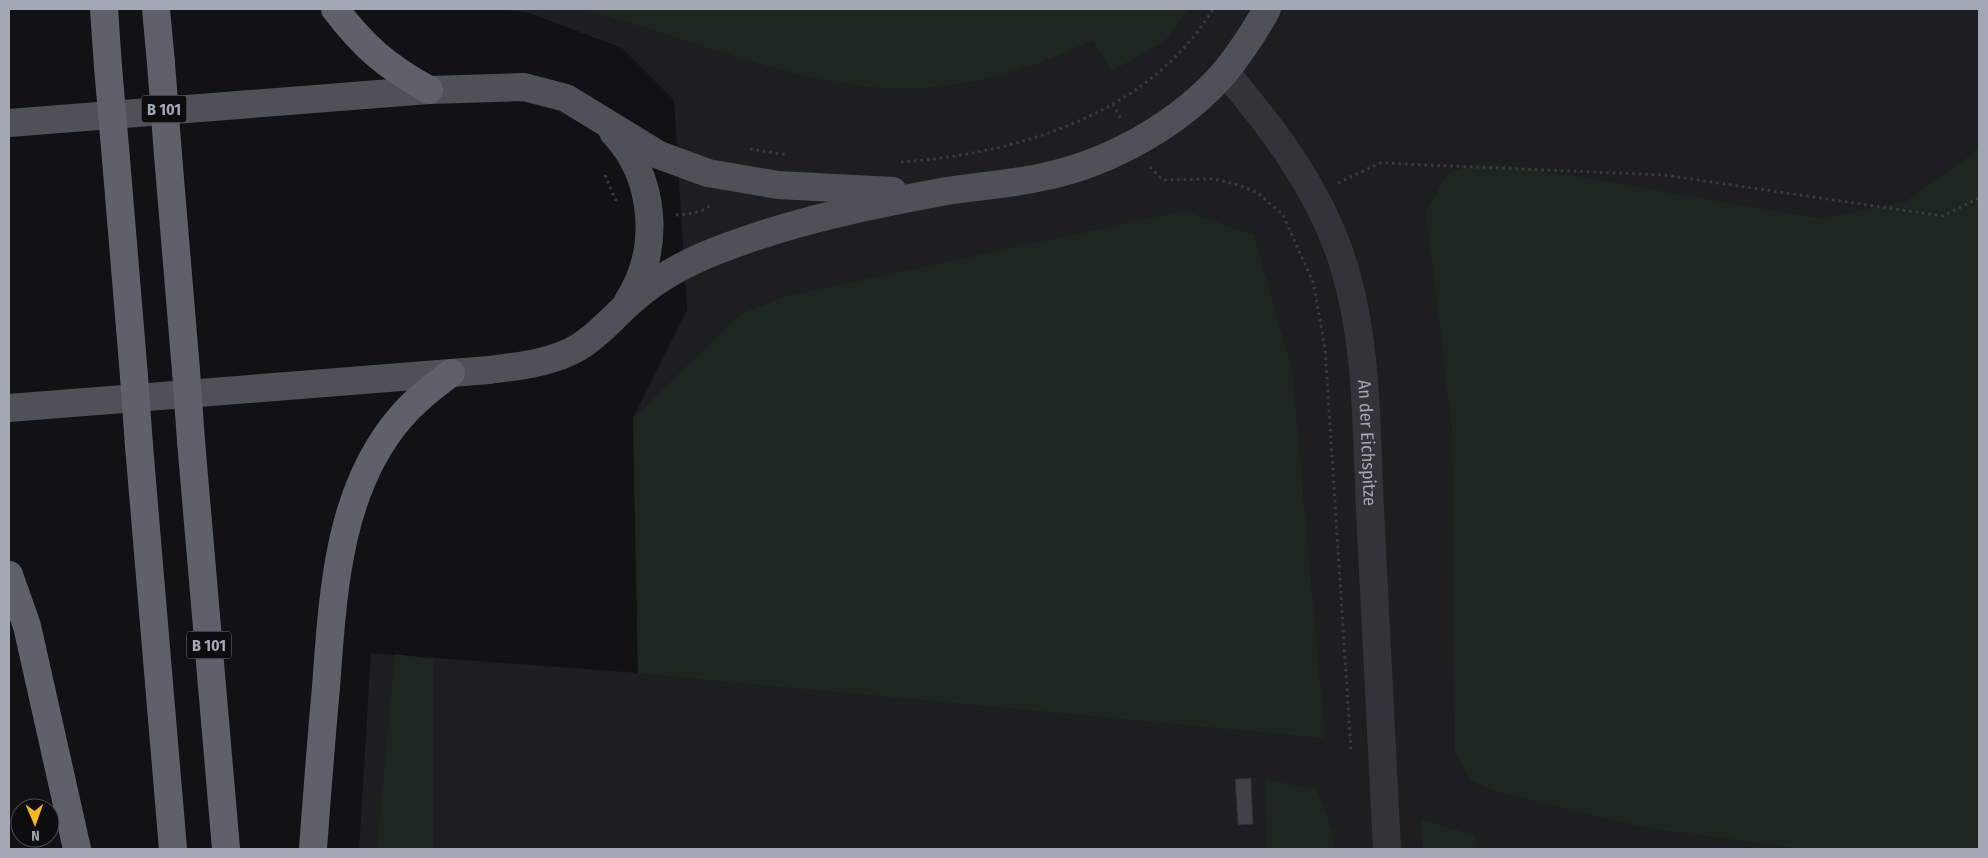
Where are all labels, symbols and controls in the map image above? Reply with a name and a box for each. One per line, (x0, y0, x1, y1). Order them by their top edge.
road number: B 101 (142, 96, 186, 122)
street label: An der Eichspitze (1353, 379, 1381, 506)
road number: B 101 (186, 632, 232, 658)
north arrow (10, 798, 60, 848)
text: N (31, 827, 40, 844)

